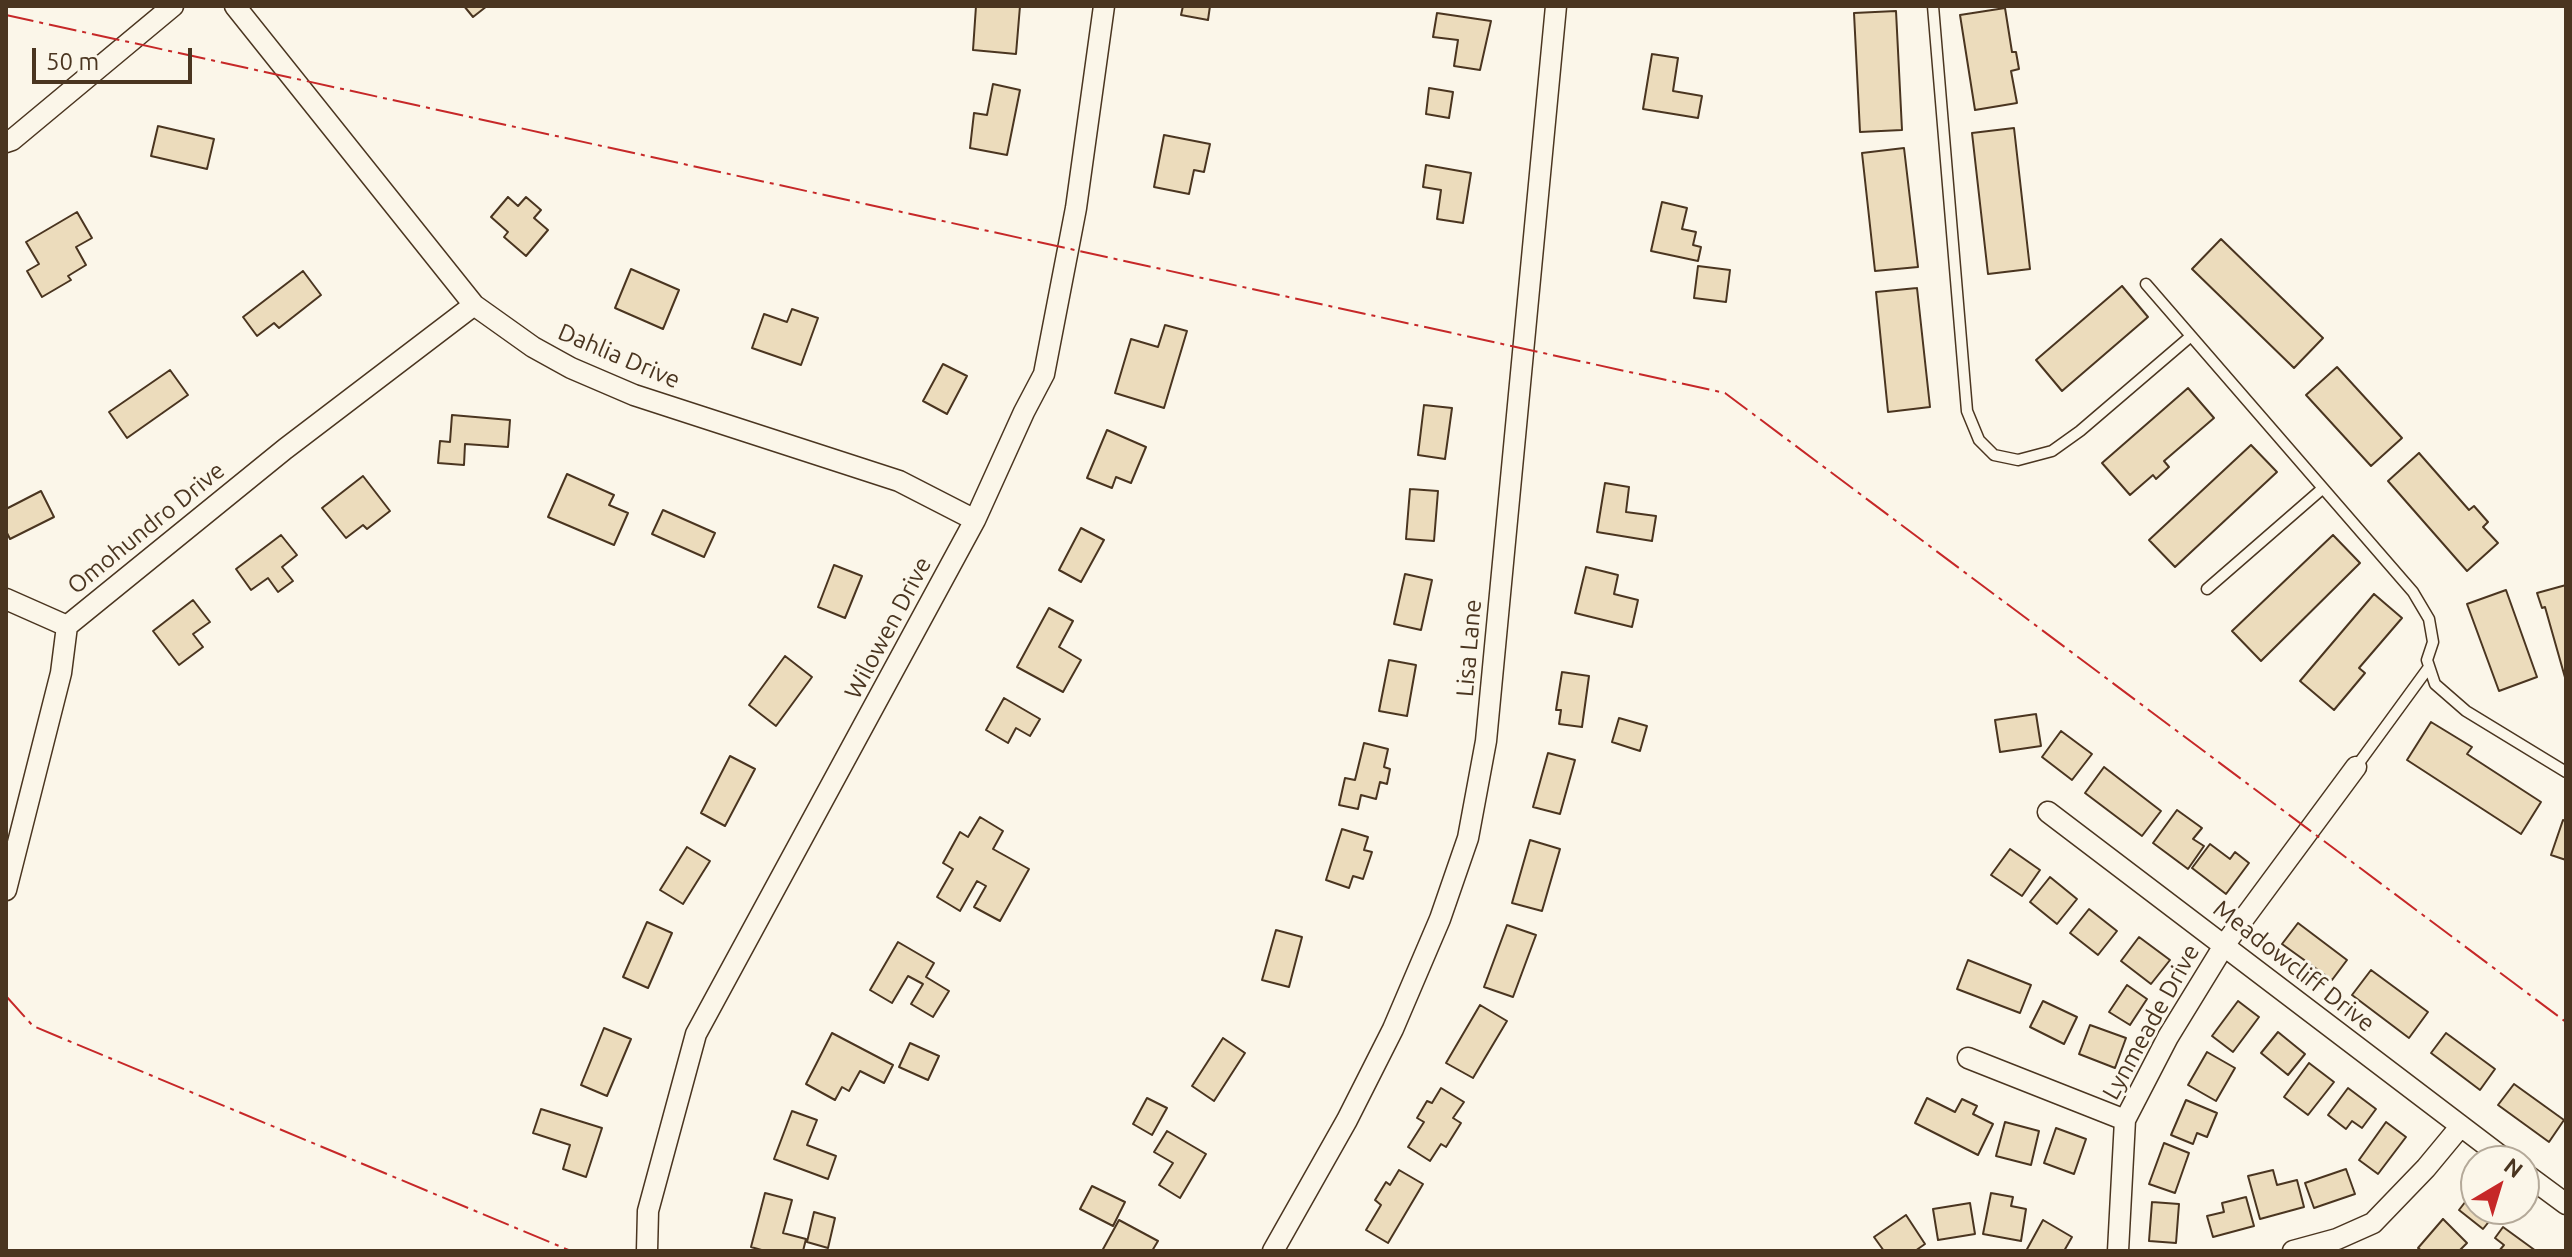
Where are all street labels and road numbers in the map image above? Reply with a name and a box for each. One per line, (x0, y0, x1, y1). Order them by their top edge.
street label: Dahlia Drive (554, 317, 684, 395)
street label: Omohundro Drive (62, 456, 230, 600)
street label: Wilowen Drive (839, 552, 937, 704)
street label: Lisa Lane (1450, 598, 1488, 698)
street label: Meadowcliff Drive (2208, 894, 2380, 1038)
street label: Lynmeade Drive (2096, 939, 2206, 1105)

